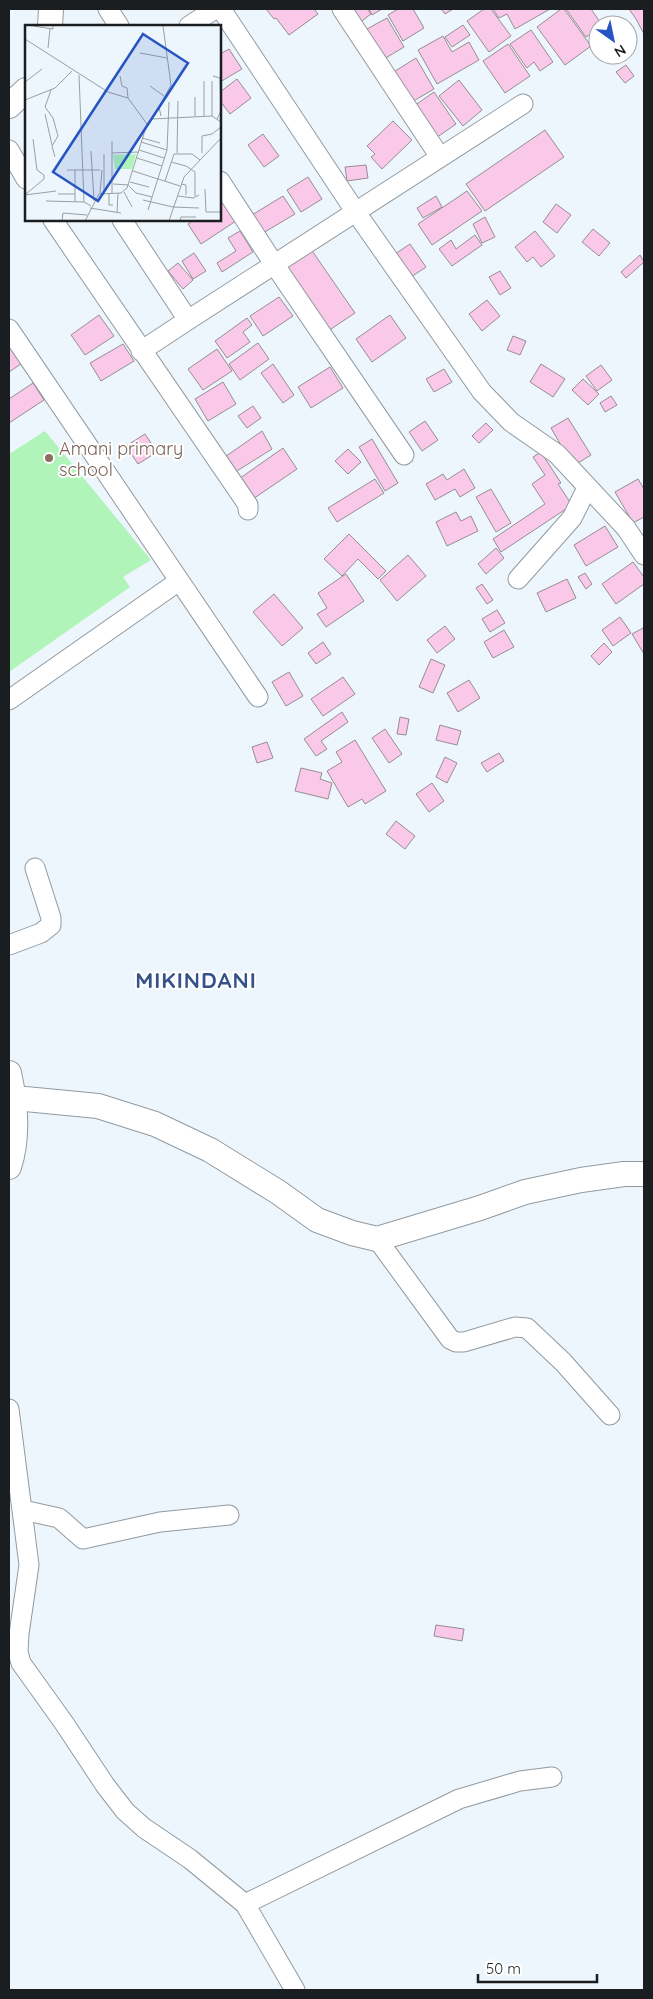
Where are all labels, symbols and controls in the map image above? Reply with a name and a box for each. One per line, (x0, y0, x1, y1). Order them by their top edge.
north arrow (588, 15, 638, 65)
inset map (25, 25, 221, 221)
text: N (611, 41, 629, 61)
place label: Amani primary school (59, 437, 183, 481)
marker: Amani primary school (43, 452, 55, 464)
district label: MIKINDANI (135, 966, 257, 994)
scale bar (478, 1952, 597, 1984)
text: 50 m (486, 1959, 521, 1978)

